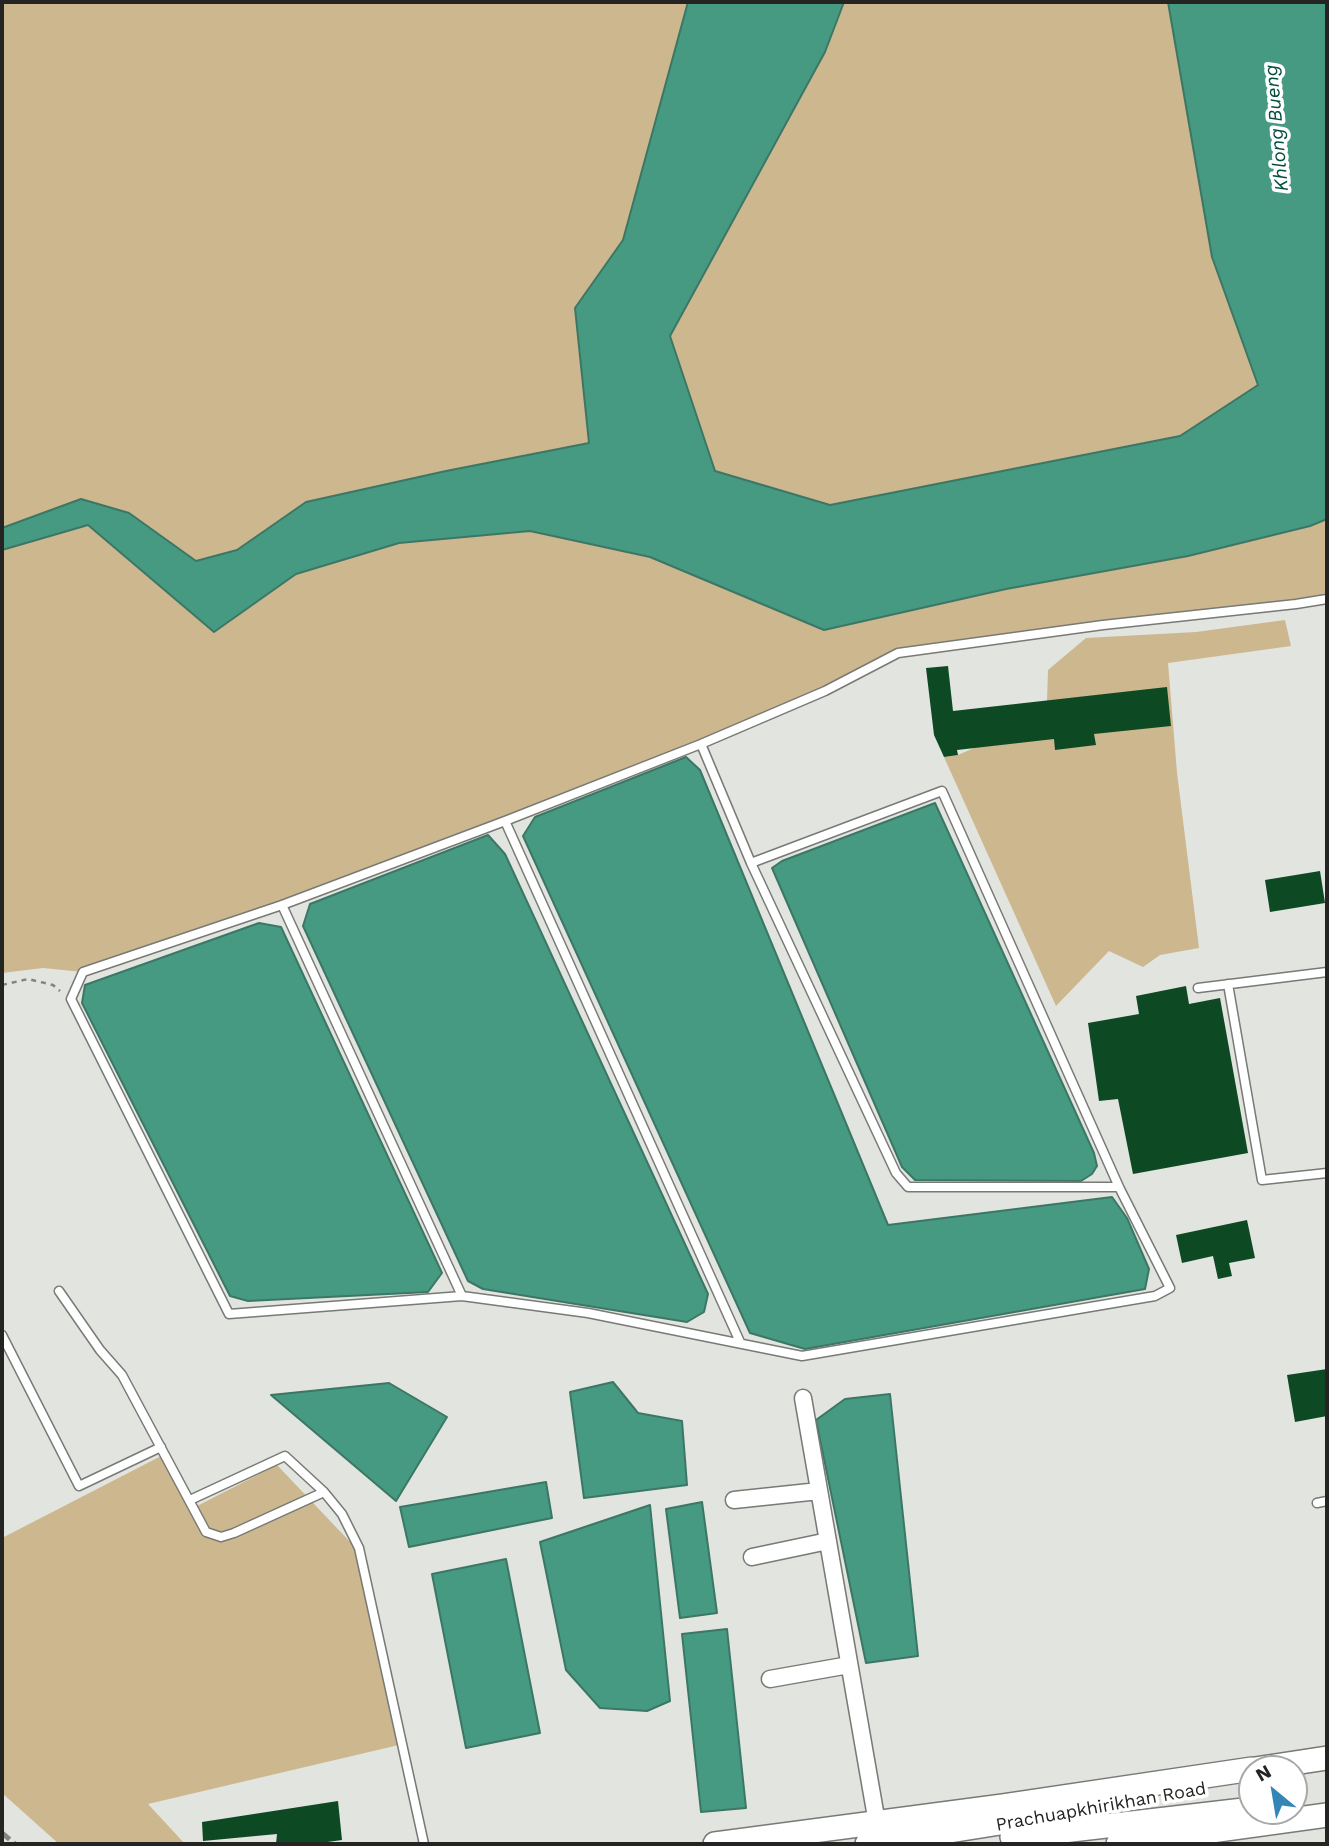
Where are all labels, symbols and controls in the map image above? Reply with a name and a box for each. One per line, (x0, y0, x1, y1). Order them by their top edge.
water label: Khlong Bueng (1260, 64, 1294, 192)
north arrow (1238, 1755, 1308, 1825)
text: N (1251, 1760, 1275, 1787)
street label: Prachuapkhirikhan Road (994, 1778, 1208, 1836)

